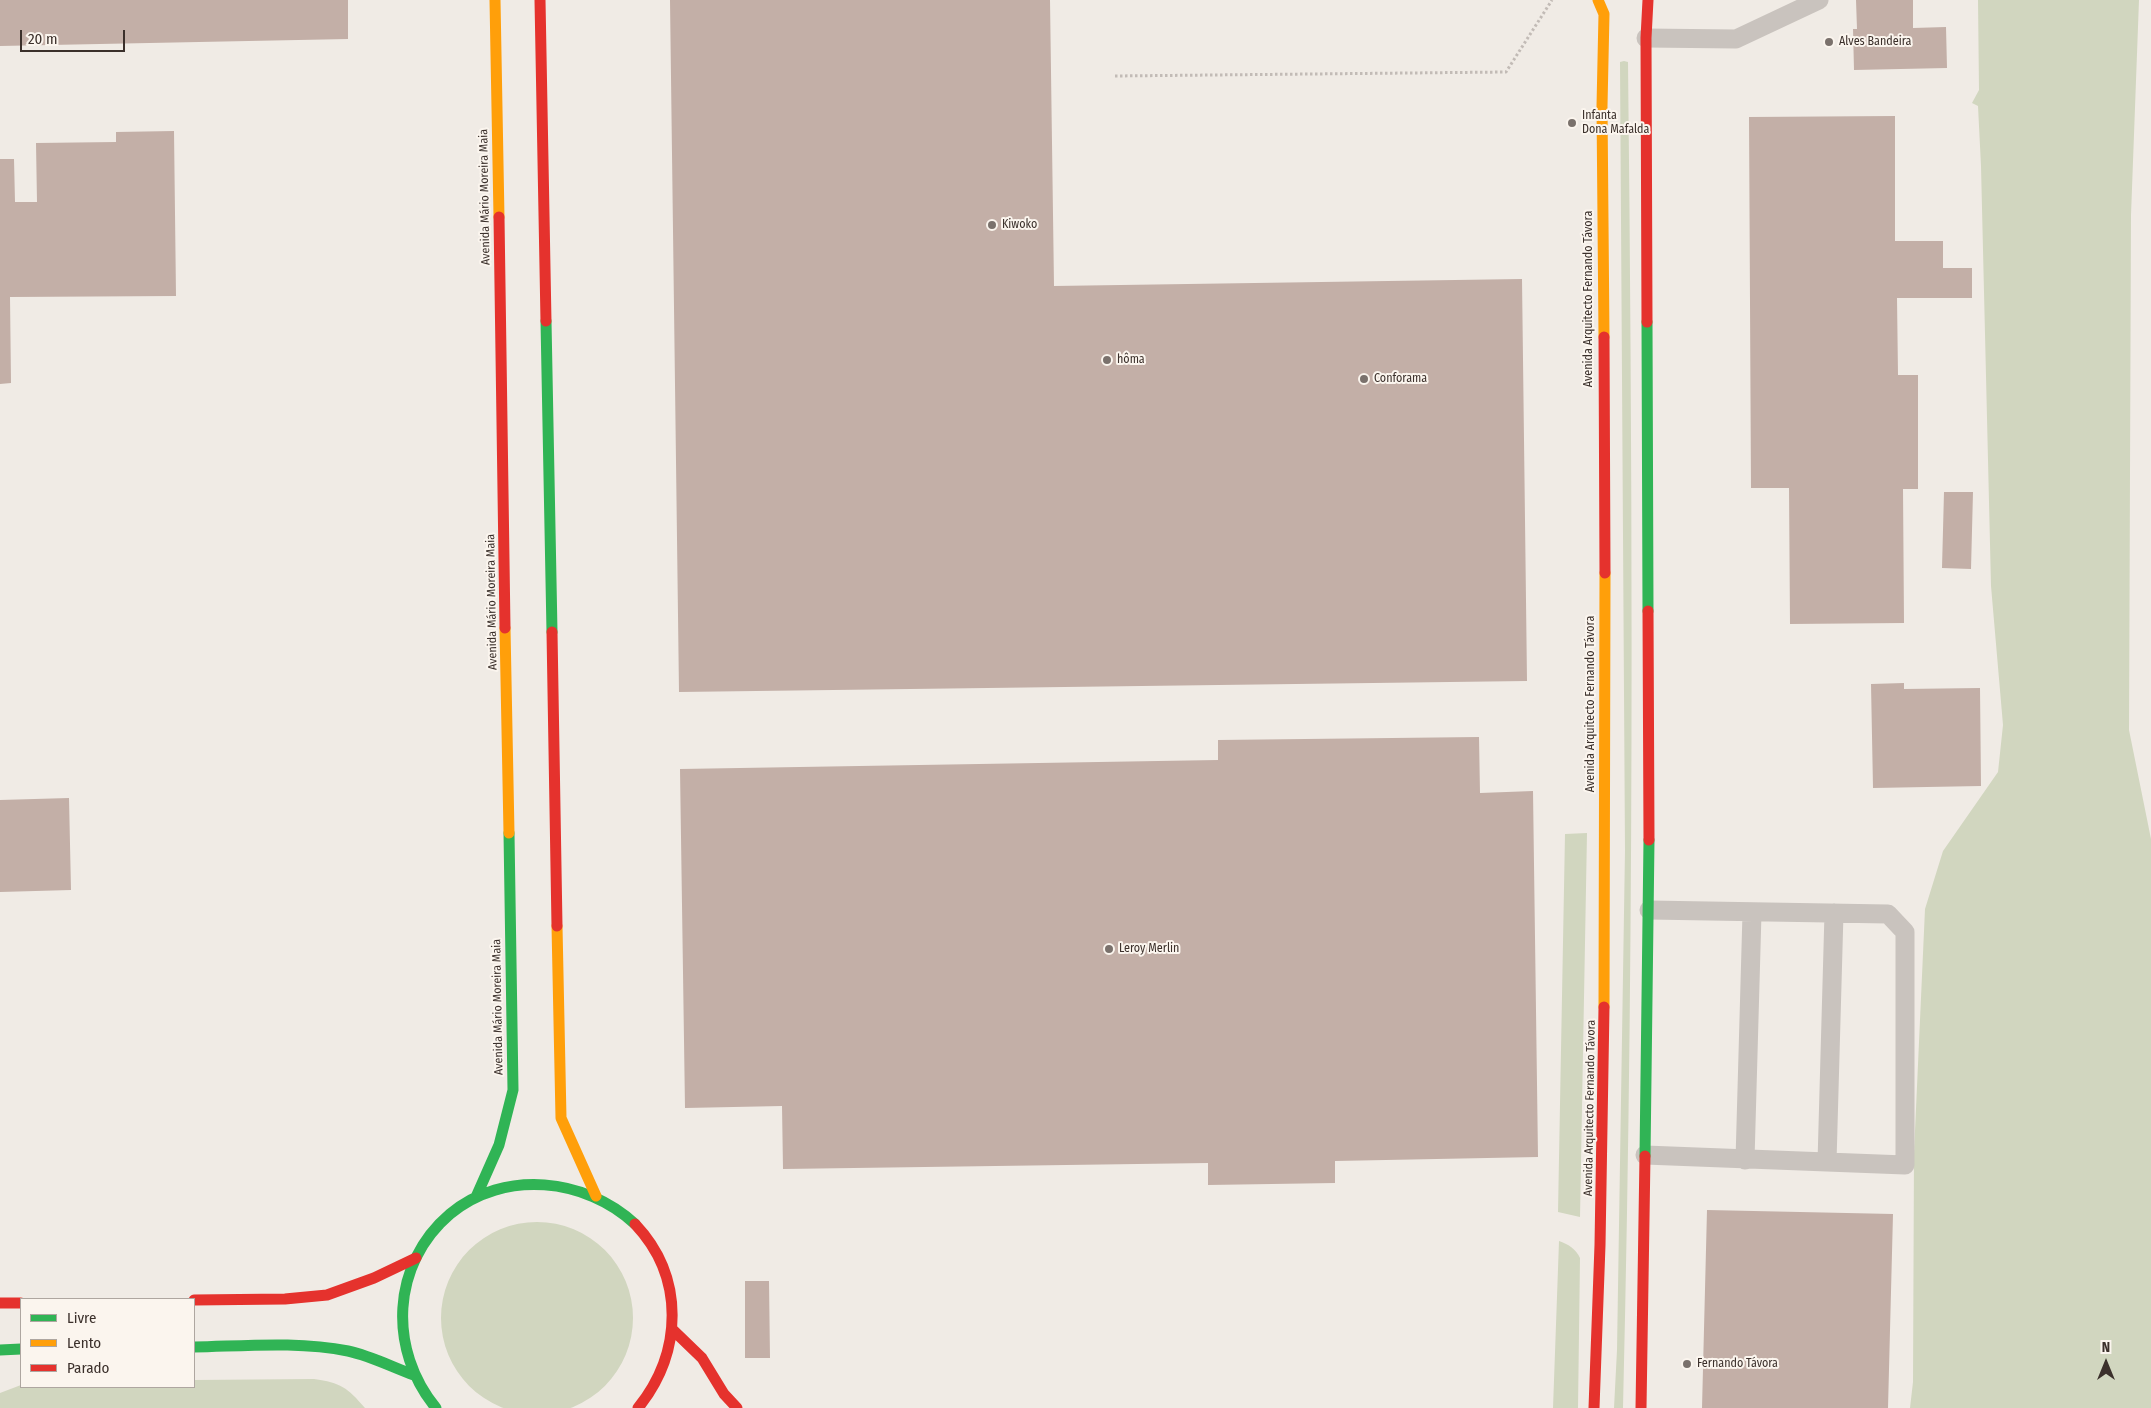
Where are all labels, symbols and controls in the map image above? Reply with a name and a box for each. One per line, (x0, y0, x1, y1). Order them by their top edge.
scale bar (22, 20, 128, 52)
text: 20 m (28, 30, 58, 48)
place label: Alves Bandeira (1839, 35, 1911, 49)
marker: Alves Bandeira (1823, 36, 1835, 48)
place label: Infanta Dona Mafalda (1582, 109, 1649, 137)
marker: Infanta Dona Mafalda (1566, 117, 1578, 129)
street label: Avenida Mário Moreira Maia (477, 129, 493, 265)
street label: Avenida Arquitecto Fernando Távora (1582, 211, 1596, 387)
place label: Kiwoko (1002, 218, 1037, 232)
marker: Kiwoko (986, 219, 998, 231)
place label: hôma (1117, 353, 1145, 367)
marker: hôma (1101, 354, 1113, 366)
place label: Conforama (1374, 372, 1427, 386)
marker: Conforama (1358, 373, 1370, 385)
street label: Avenida Mário Moreira Maia (484, 534, 500, 670)
street label: Avenida Arquitecto Fernando Távora (1584, 616, 1598, 792)
street label: Avenida Mário Moreira Maia (490, 939, 506, 1075)
place label: Leroy Merlin (1119, 942, 1179, 956)
marker: Leroy Merlin (1103, 943, 1115, 955)
street label: Avenida Arquitecto Fernando Távora (1581, 1020, 1599, 1196)
legend (20, 1298, 195, 1388)
text: Livre (67, 1309, 96, 1327)
text: Lento (67, 1334, 101, 1352)
north arrow (2081, 1338, 2131, 1388)
text: N (2102, 1339, 2110, 1356)
place label: Fernando Távora (1697, 1357, 1778, 1371)
marker: Fernando Távora (1681, 1358, 1693, 1370)
text: Parado (67, 1359, 109, 1377)

